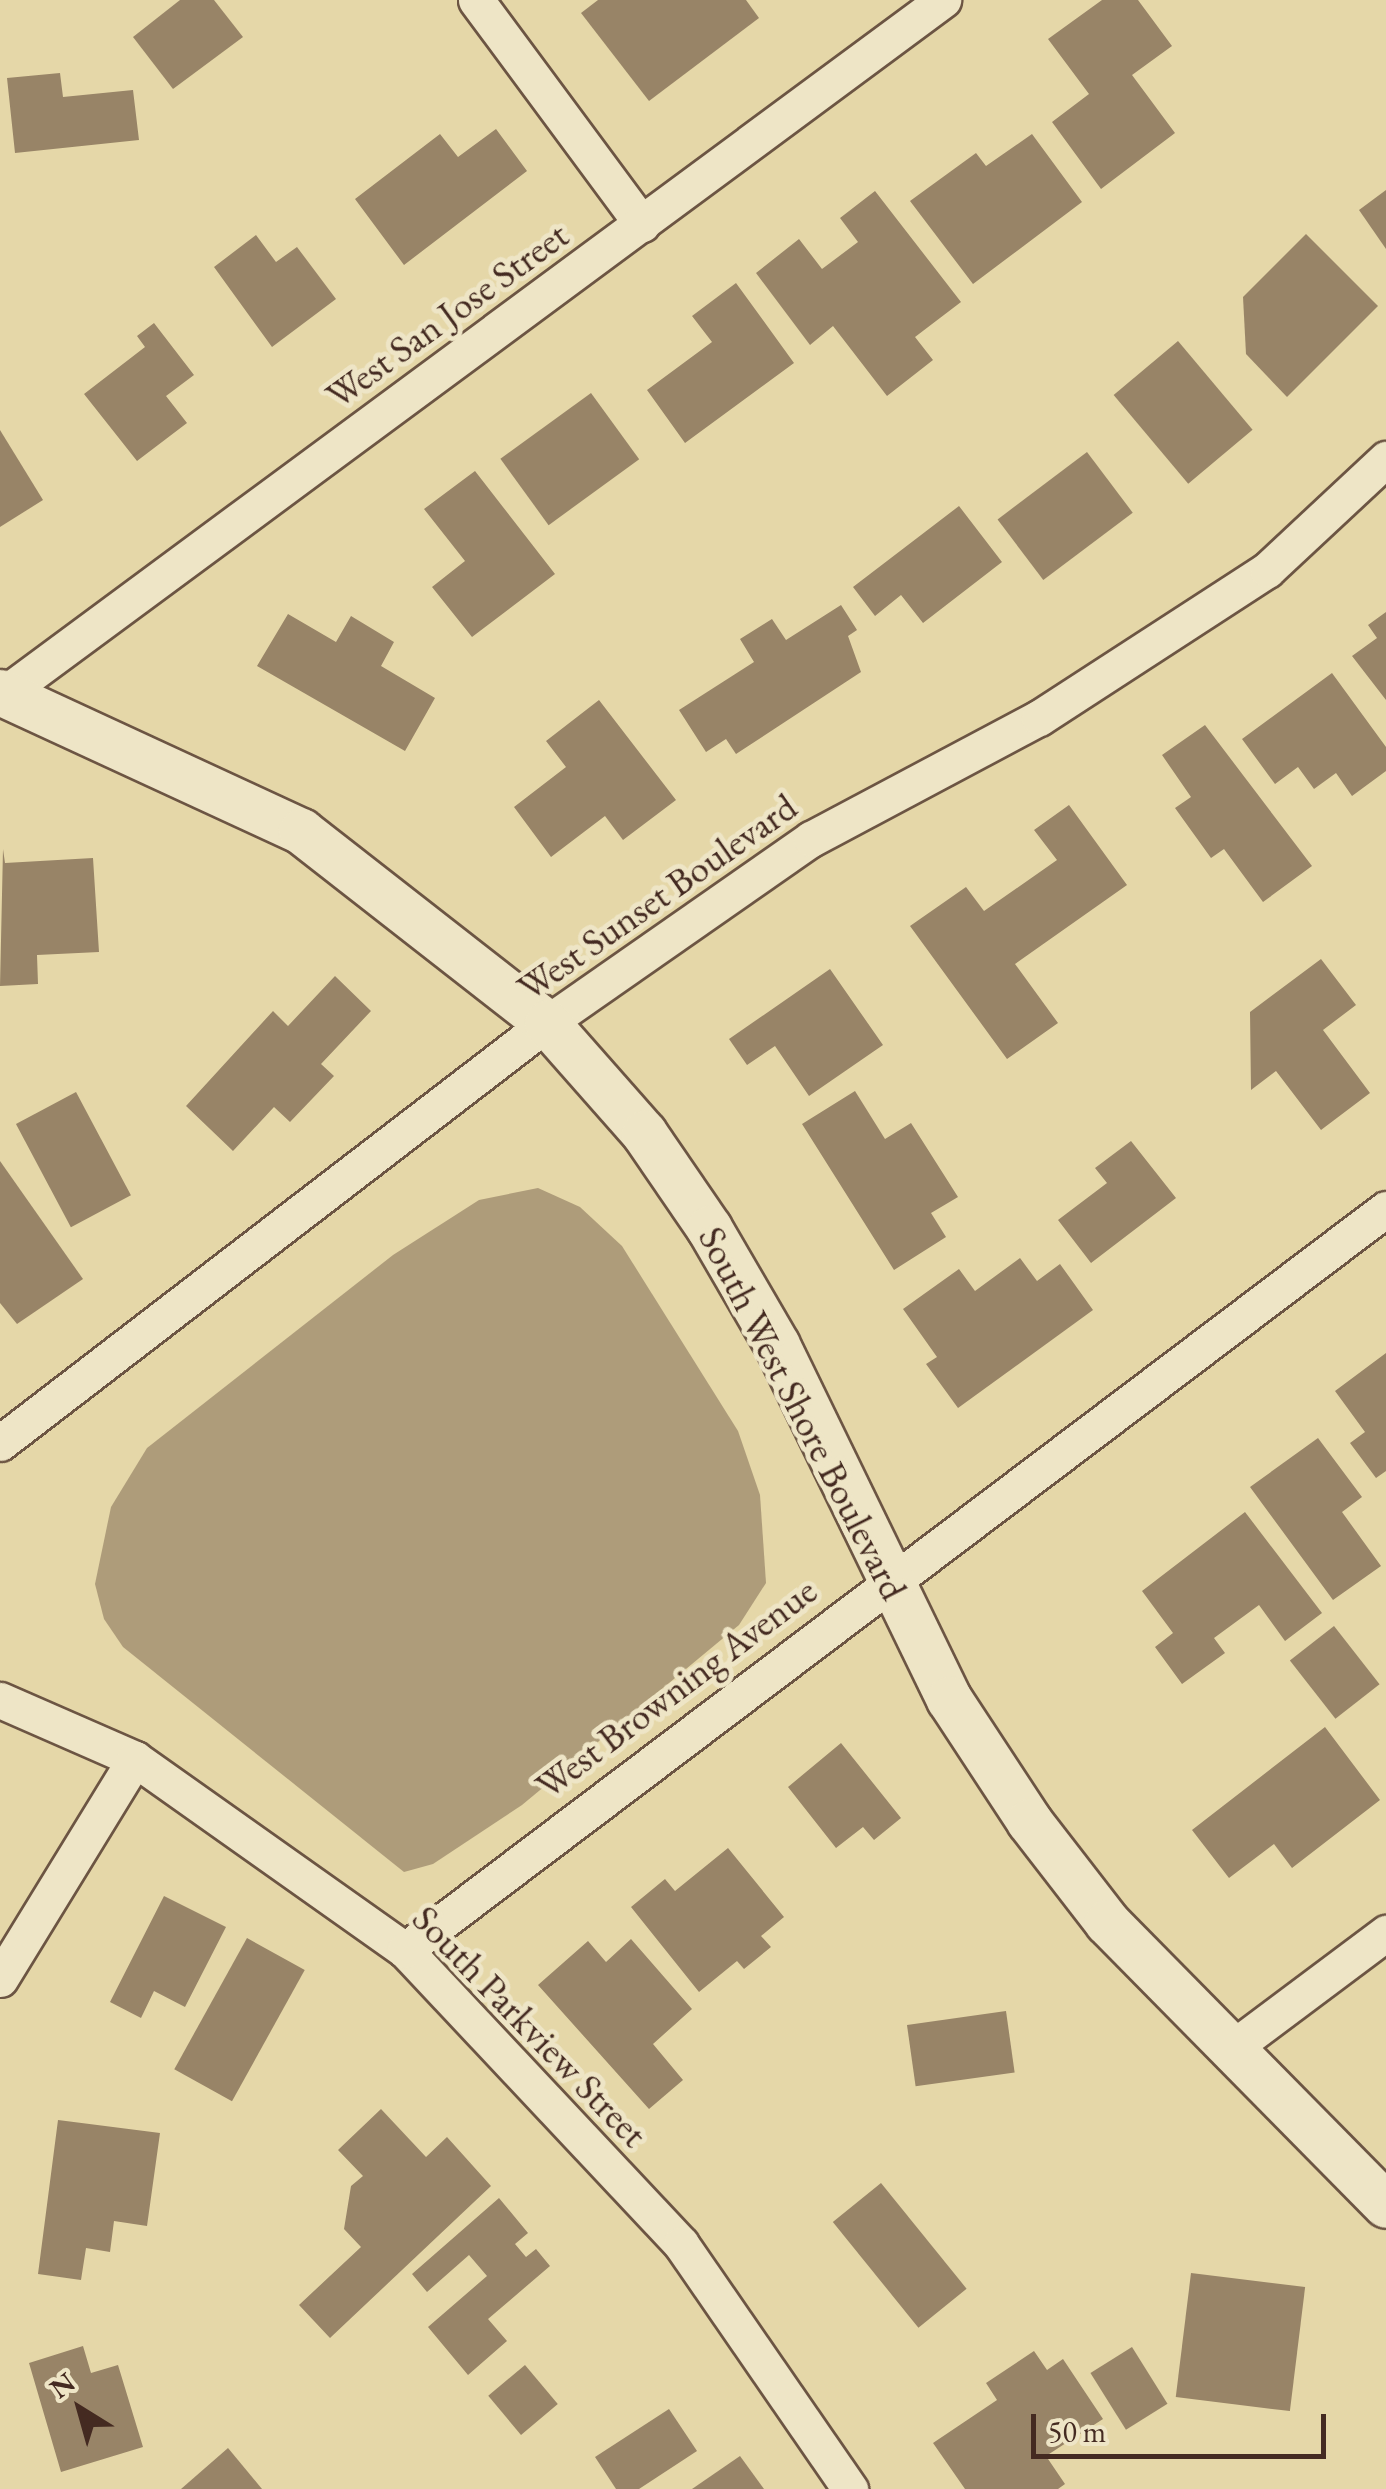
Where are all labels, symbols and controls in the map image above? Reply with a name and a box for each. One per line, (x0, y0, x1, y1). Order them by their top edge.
street label: West San Jose Street (317, 212, 577, 418)
street label: West Sunset Boulevard (509, 784, 805, 1010)
street label: South West Shore Boulevard (689, 1219, 917, 1607)
street label: West Browning Avenue (527, 1568, 825, 1808)
street label: South Parkview Street (403, 1896, 657, 2156)
north arrow (30, 2359, 130, 2459)
text: N (42, 2364, 82, 2406)
scale bar (1036, 2394, 1331, 2456)
text: 50 m (1048, 2412, 1106, 2451)

